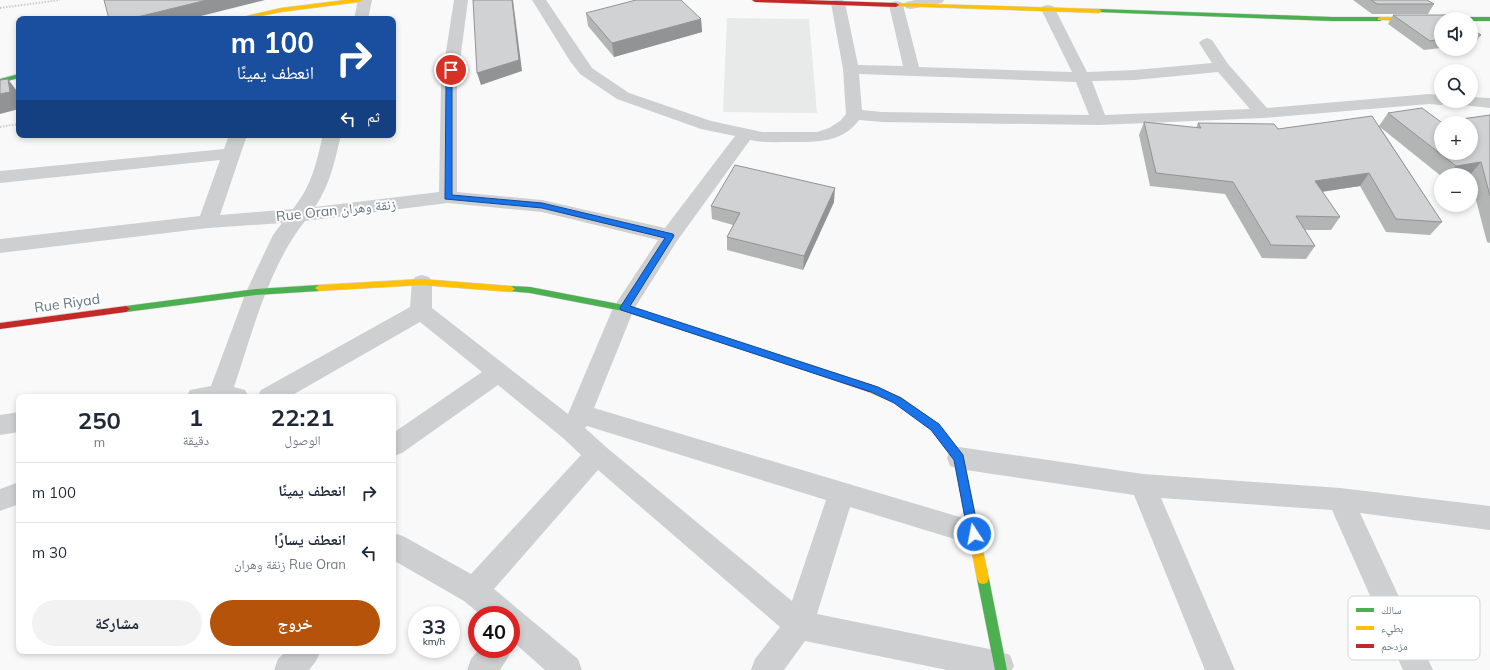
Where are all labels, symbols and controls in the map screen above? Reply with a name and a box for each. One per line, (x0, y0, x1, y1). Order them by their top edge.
map controls (1434, 12, 1478, 212)
button: sound (1434, 12, 1478, 56)
text: 100 m (231, 25, 314, 60)
icon: right (328, 32, 380, 84)
pin (434, 53, 468, 87)
icon: arrive (440, 59, 462, 81)
text: انعطف يمينًا (237, 61, 314, 84)
button: search (1434, 64, 1478, 108)
text: ثم (367, 107, 380, 126)
icon: left (337, 108, 359, 130)
button: + (1434, 116, 1478, 160)
button: − (1434, 168, 1478, 212)
street label: Rue Oran زنقة وهران (275, 195, 397, 225)
street label: Rue Riyad (33, 289, 101, 317)
text: 1 (189, 402, 203, 432)
text: 22:21 (271, 402, 334, 432)
text: 250 (78, 405, 121, 435)
text: دقيقة (183, 432, 209, 448)
text: الوصول (285, 432, 321, 448)
text: m (94, 434, 105, 450)
text: انعطف يمينًا (278, 481, 346, 500)
icon: right (358, 482, 380, 504)
text: 100 m (32, 483, 76, 502)
position arrow (953, 513, 995, 555)
text: انعطف يسارًا (274, 530, 346, 549)
icon: left (358, 542, 380, 564)
text: 30 m (32, 543, 67, 562)
text: Rue Oran زنقة وهران (234, 556, 346, 572)
legend (1348, 596, 1480, 660)
button: مشاركة (32, 600, 202, 646)
button: خروج (210, 600, 380, 646)
text: سالك (1381, 603, 1401, 617)
speed limit sign: 40 (468, 606, 520, 658)
text: 33 (422, 614, 446, 639)
text: بطيء (1381, 621, 1403, 637)
text: km/h (423, 635, 445, 648)
text: مزدحم (1381, 639, 1408, 654)

